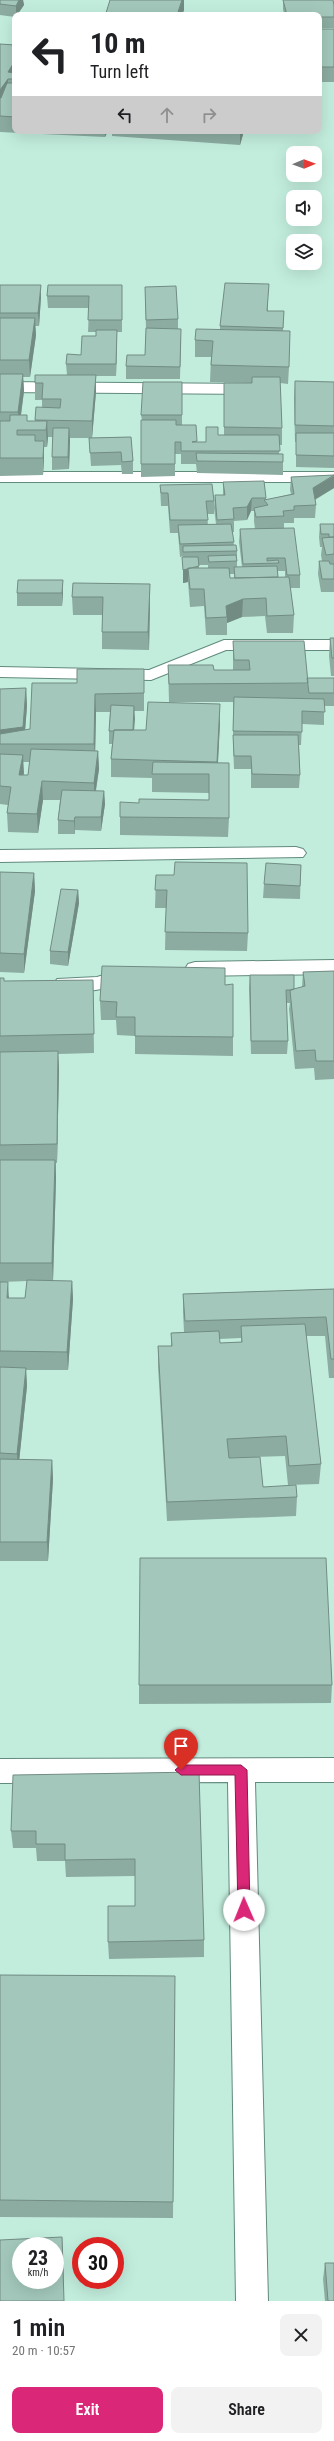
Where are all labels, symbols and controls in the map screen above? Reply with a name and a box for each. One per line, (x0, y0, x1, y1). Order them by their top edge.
text: 10 m (90, 27, 146, 60)
icon: left (24, 28, 76, 80)
text: Turn left (90, 61, 149, 82)
icon: left (114, 104, 136, 126)
icon: ahead (156, 104, 178, 126)
icon: right (198, 104, 220, 126)
north arrow (286, 146, 322, 182)
map controls (286, 146, 322, 270)
button: sound (286, 190, 322, 226)
button: layers (286, 234, 322, 270)
pin (164, 1729, 198, 1770)
icon: arrive (170, 1735, 192, 1757)
position arrow (223, 1889, 265, 1931)
speed limit sign: 30 (72, 2237, 124, 2289)
text: 23 (28, 2246, 48, 2270)
text: km/h (28, 2267, 48, 2278)
text: 1 min (12, 2314, 65, 2342)
button: close (280, 2314, 322, 2356)
text: 20 m · 10:57 (12, 2343, 75, 2358)
button: Exit (12, 2387, 163, 2433)
button: Share (171, 2387, 322, 2433)

